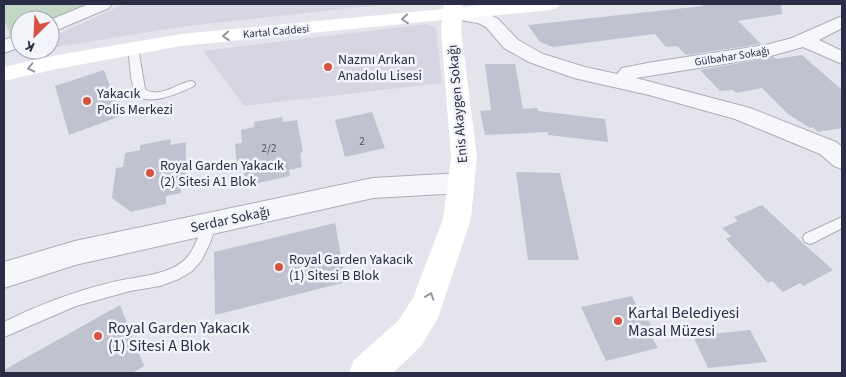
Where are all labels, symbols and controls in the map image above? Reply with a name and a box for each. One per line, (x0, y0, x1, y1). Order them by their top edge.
north arrow (10, 10, 60, 60)
one-way arrow (401, 13, 409, 24)
street label: Kartal Caddesi (242, 21, 310, 42)
one-way arrow (221, 30, 229, 41)
text: K (22, 35, 38, 57)
street label: Gülbahar Sokağı (694, 43, 771, 70)
street label: Enis Akaygen Sokağı (443, 44, 473, 164)
place label: Nazmı Arıkan Anadolu Lisesi (338, 50, 422, 86)
marker: Nazmı Arıkan Anadolu Lisesi (322, 61, 334, 73)
one-way arrow (27, 62, 36, 73)
place label: Yakacık Polis Merkezi (96, 84, 173, 120)
marker: Yakacık Polis Merkezi (81, 95, 93, 107)
house number: 2 (359, 134, 365, 149)
house number: 2/2 (262, 141, 276, 156)
place label: Royal Garden Yakacık (2) Sitesi A1 Blok (160, 156, 284, 192)
marker: Royal Garden Yakacık (2) Sitesi A1 Blok (144, 167, 156, 179)
street label: Serdar Sokağı (188, 202, 272, 238)
place label: Royal Garden Yakacık (1) Sitesi B Blok (289, 250, 413, 286)
marker: Royal Garden Yakacık (1) Sitesi B Blok (273, 261, 285, 273)
one-way arrow (424, 293, 434, 301)
place label: Kartal Belediyesi Masal Müzesi (628, 302, 739, 342)
marker: Kartal Belediyesi Masal Müzesi (612, 315, 624, 327)
place label: Royal Garden Yakacık (1) Sitesi A Blok (108, 317, 250, 357)
marker: Royal Garden Yakacık (1) Sitesi A Blok (92, 330, 104, 342)

